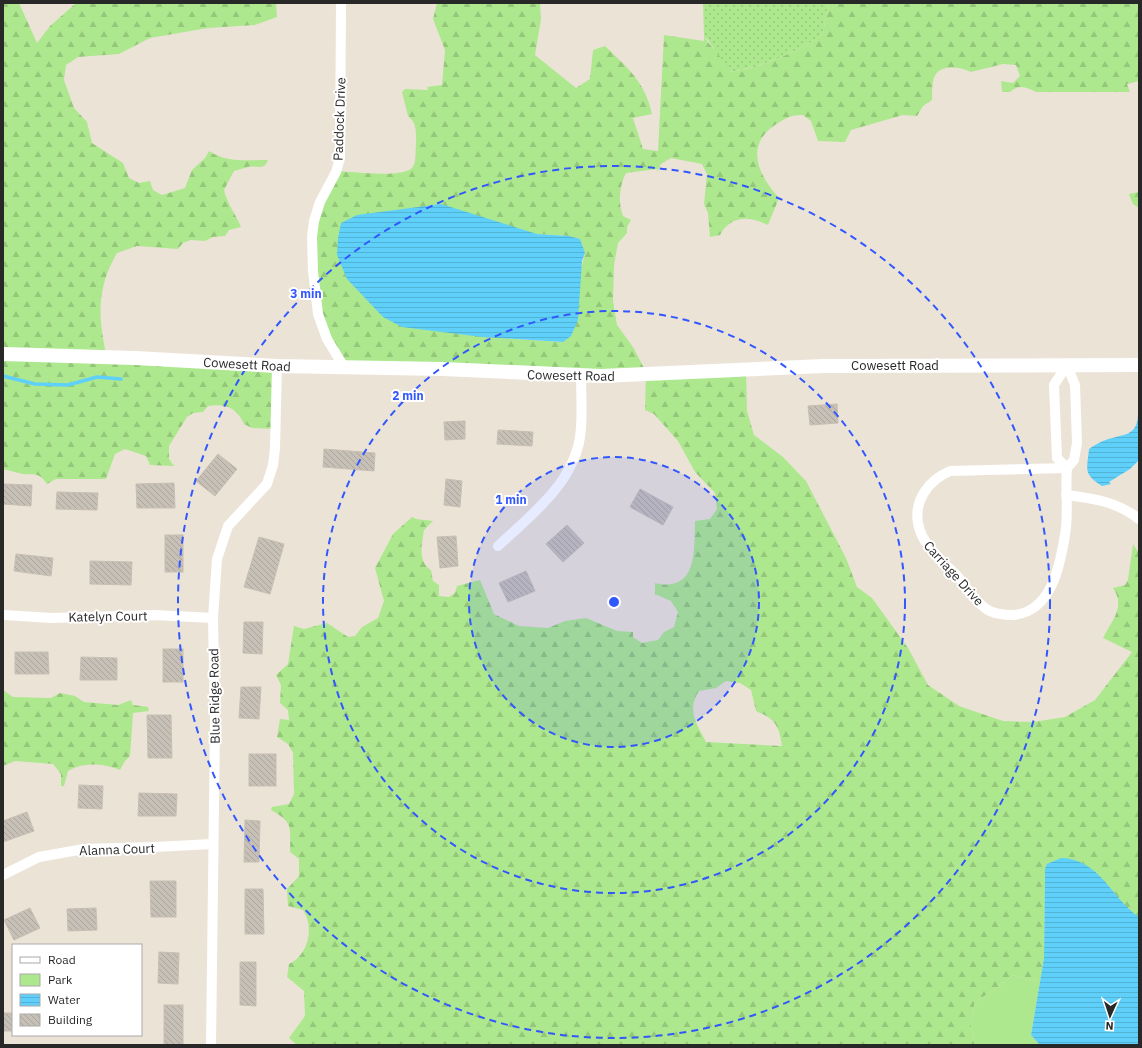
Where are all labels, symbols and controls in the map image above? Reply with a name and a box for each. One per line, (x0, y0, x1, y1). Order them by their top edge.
street label: Paddock Drive (330, 77, 349, 161)
text: 3 min (290, 286, 322, 301)
street label: Cowesett Road (203, 354, 291, 375)
street label: Cowesett Road (851, 357, 939, 374)
street label: Cowesett Road (527, 366, 615, 385)
text: 2 min (392, 388, 424, 403)
text: 1 min (495, 492, 527, 507)
street label: Carriage Drive (920, 537, 987, 609)
centre of rings (607, 595, 621, 609)
street label: Katelyn Court (68, 607, 148, 626)
street label: Blue Ridge Road (205, 648, 224, 744)
street label: Alanna Court (79, 840, 155, 859)
legend (12, 944, 142, 1036)
text: Road (48, 952, 76, 967)
text: Park (48, 972, 73, 987)
text: Water (48, 992, 81, 1007)
north arrow (1090, 996, 1130, 1036)
text: Building (48, 1012, 93, 1027)
text: N (1105, 1019, 1114, 1033)

